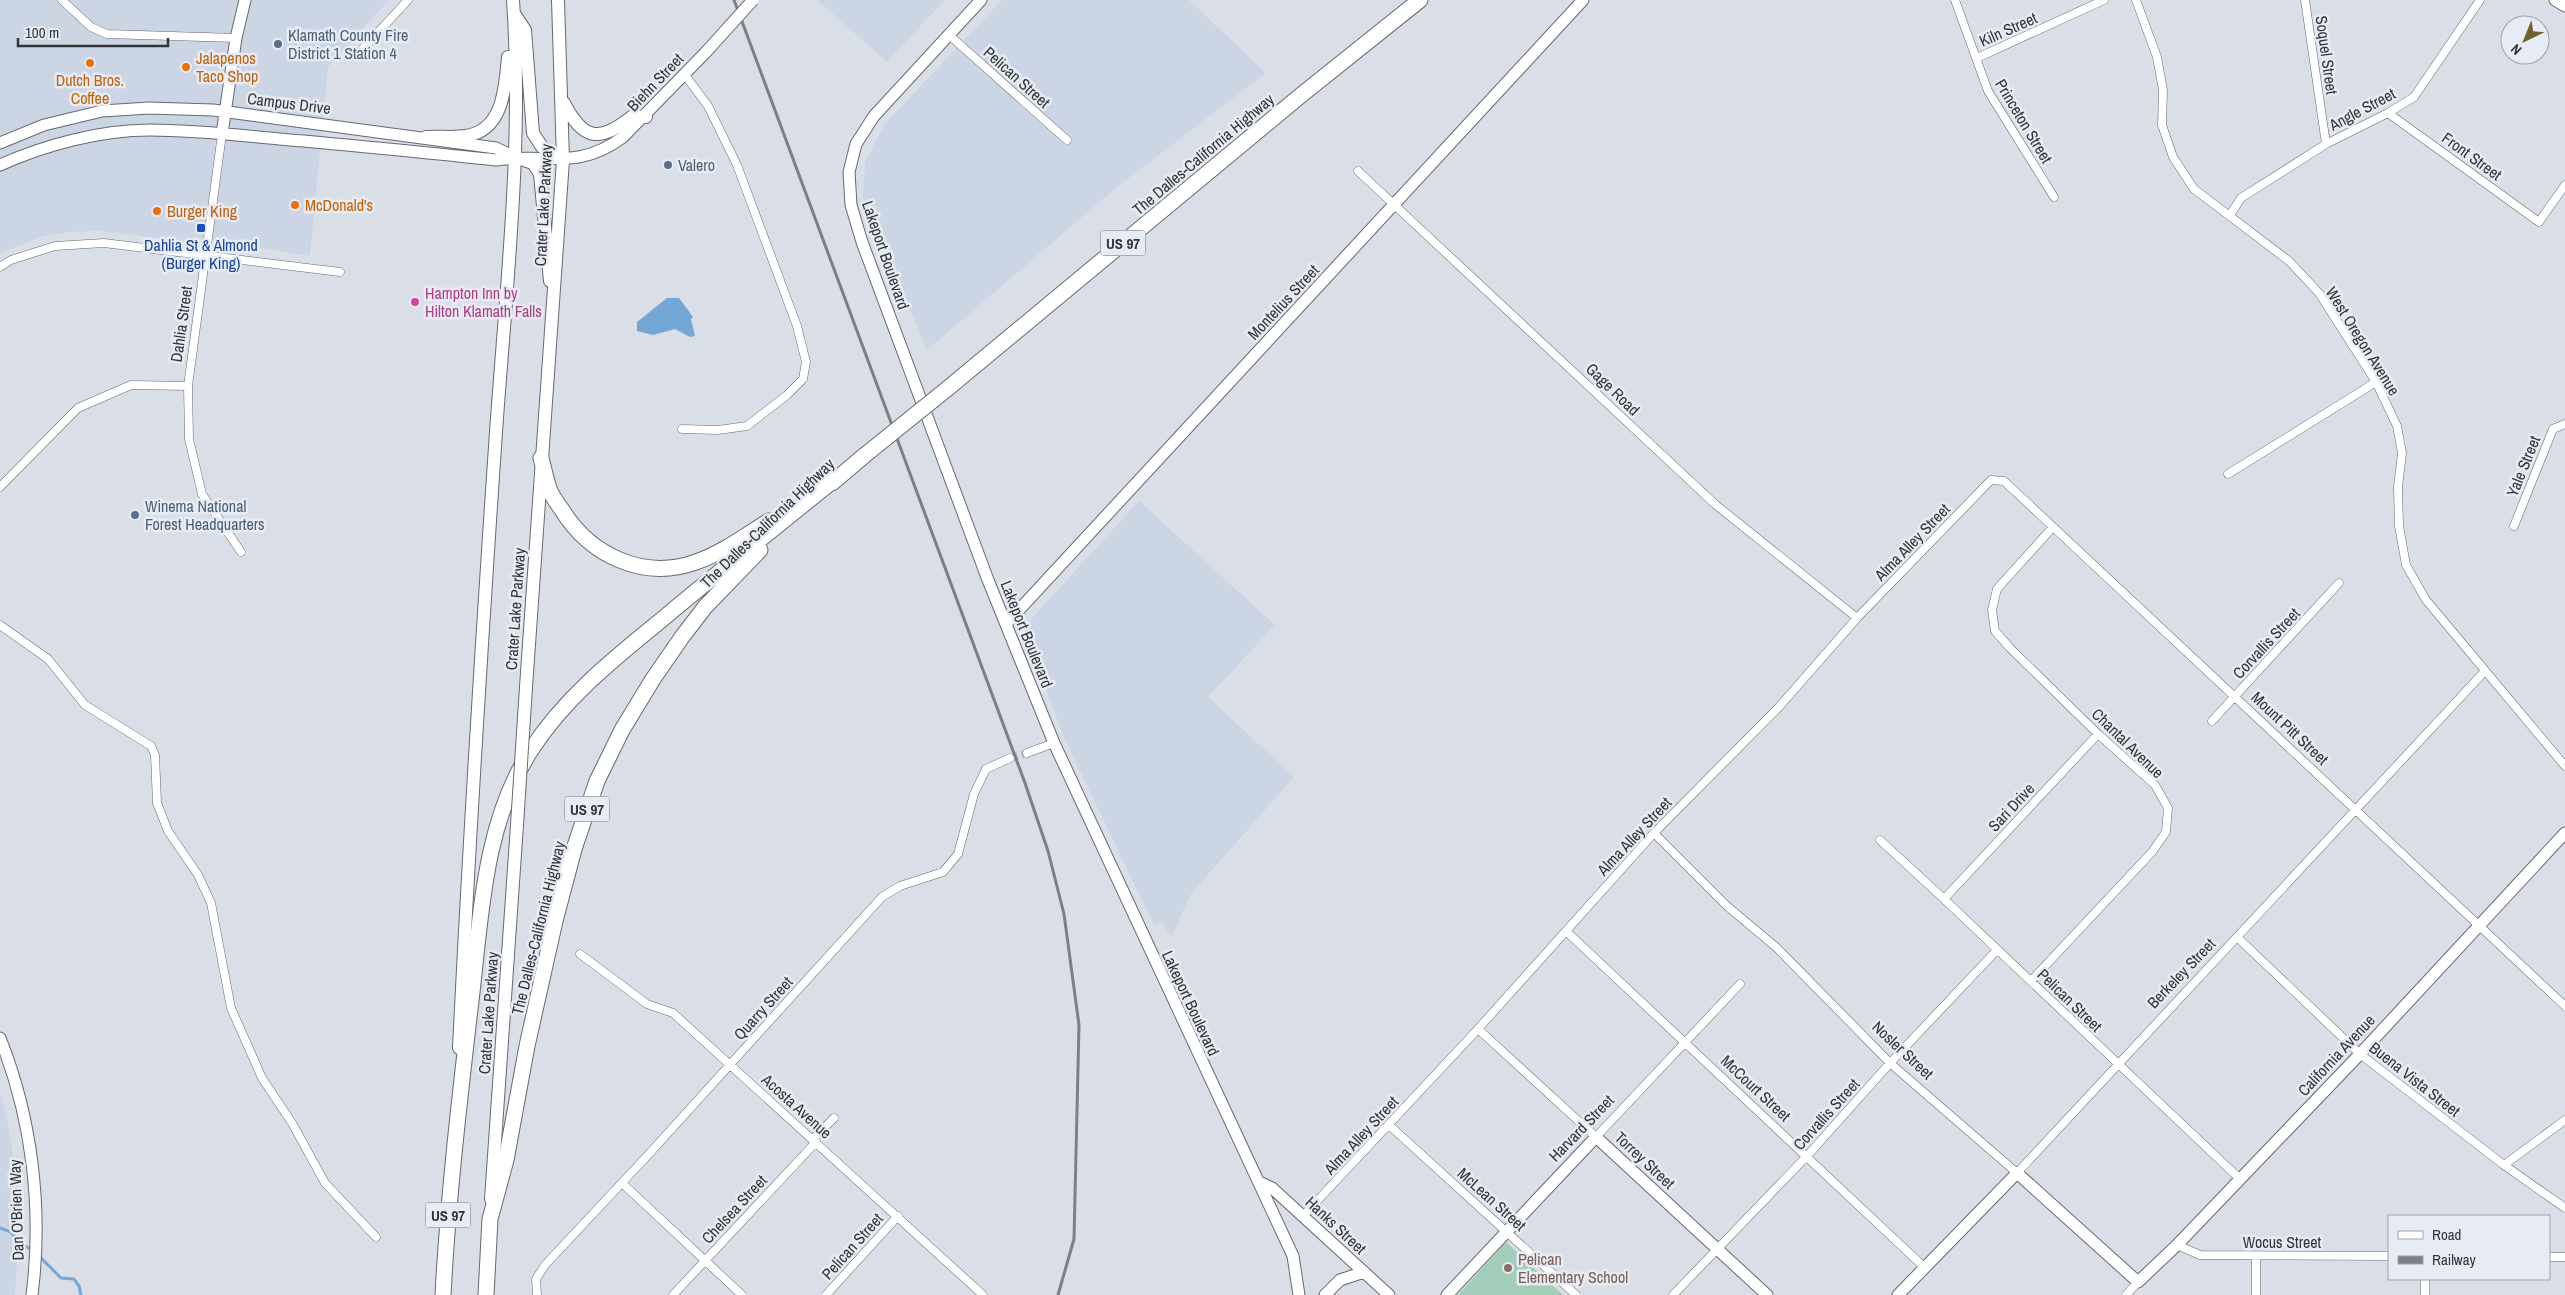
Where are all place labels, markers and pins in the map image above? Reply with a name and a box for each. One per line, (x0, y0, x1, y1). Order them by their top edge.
place label: Klamath County Fire District 1 Station 4 (288, 24, 408, 64)
marker: Klamath County Fire District 1 Station 4 (272, 38, 284, 50)
place label: Jalapenos Taco Shop (196, 47, 258, 87)
marker: Dutch Bros. Coffee (84, 57, 96, 69)
marker: Jalapenos Taco Shop (180, 61, 192, 73)
place label: Dutch Bros. Coffee (56, 69, 124, 109)
place label: Valero (678, 154, 715, 176)
marker: Valero (662, 159, 674, 171)
place label: McDonald's (305, 194, 373, 216)
marker: McDonald's (289, 199, 301, 211)
place label: Burger King (167, 200, 238, 222)
marker: Burger King (151, 205, 163, 217)
marker: Dahlia St & Almond (Burger King) (195, 222, 207, 234)
place label: Dahlia St & Almond (Burger King) (144, 234, 258, 274)
place label: Hampton Inn by Hilton Klamath Falls (425, 282, 542, 322)
marker: Hampton Inn by Hilton Klamath Falls (409, 296, 421, 308)
place label: Winema National Forest Headquarters (145, 495, 265, 535)
marker: Winema National Forest Headquarters (129, 509, 141, 521)
place label: Pelican Elementary School (1518, 1248, 1628, 1288)
marker: Pelican Elementary School (1502, 1262, 1514, 1274)

